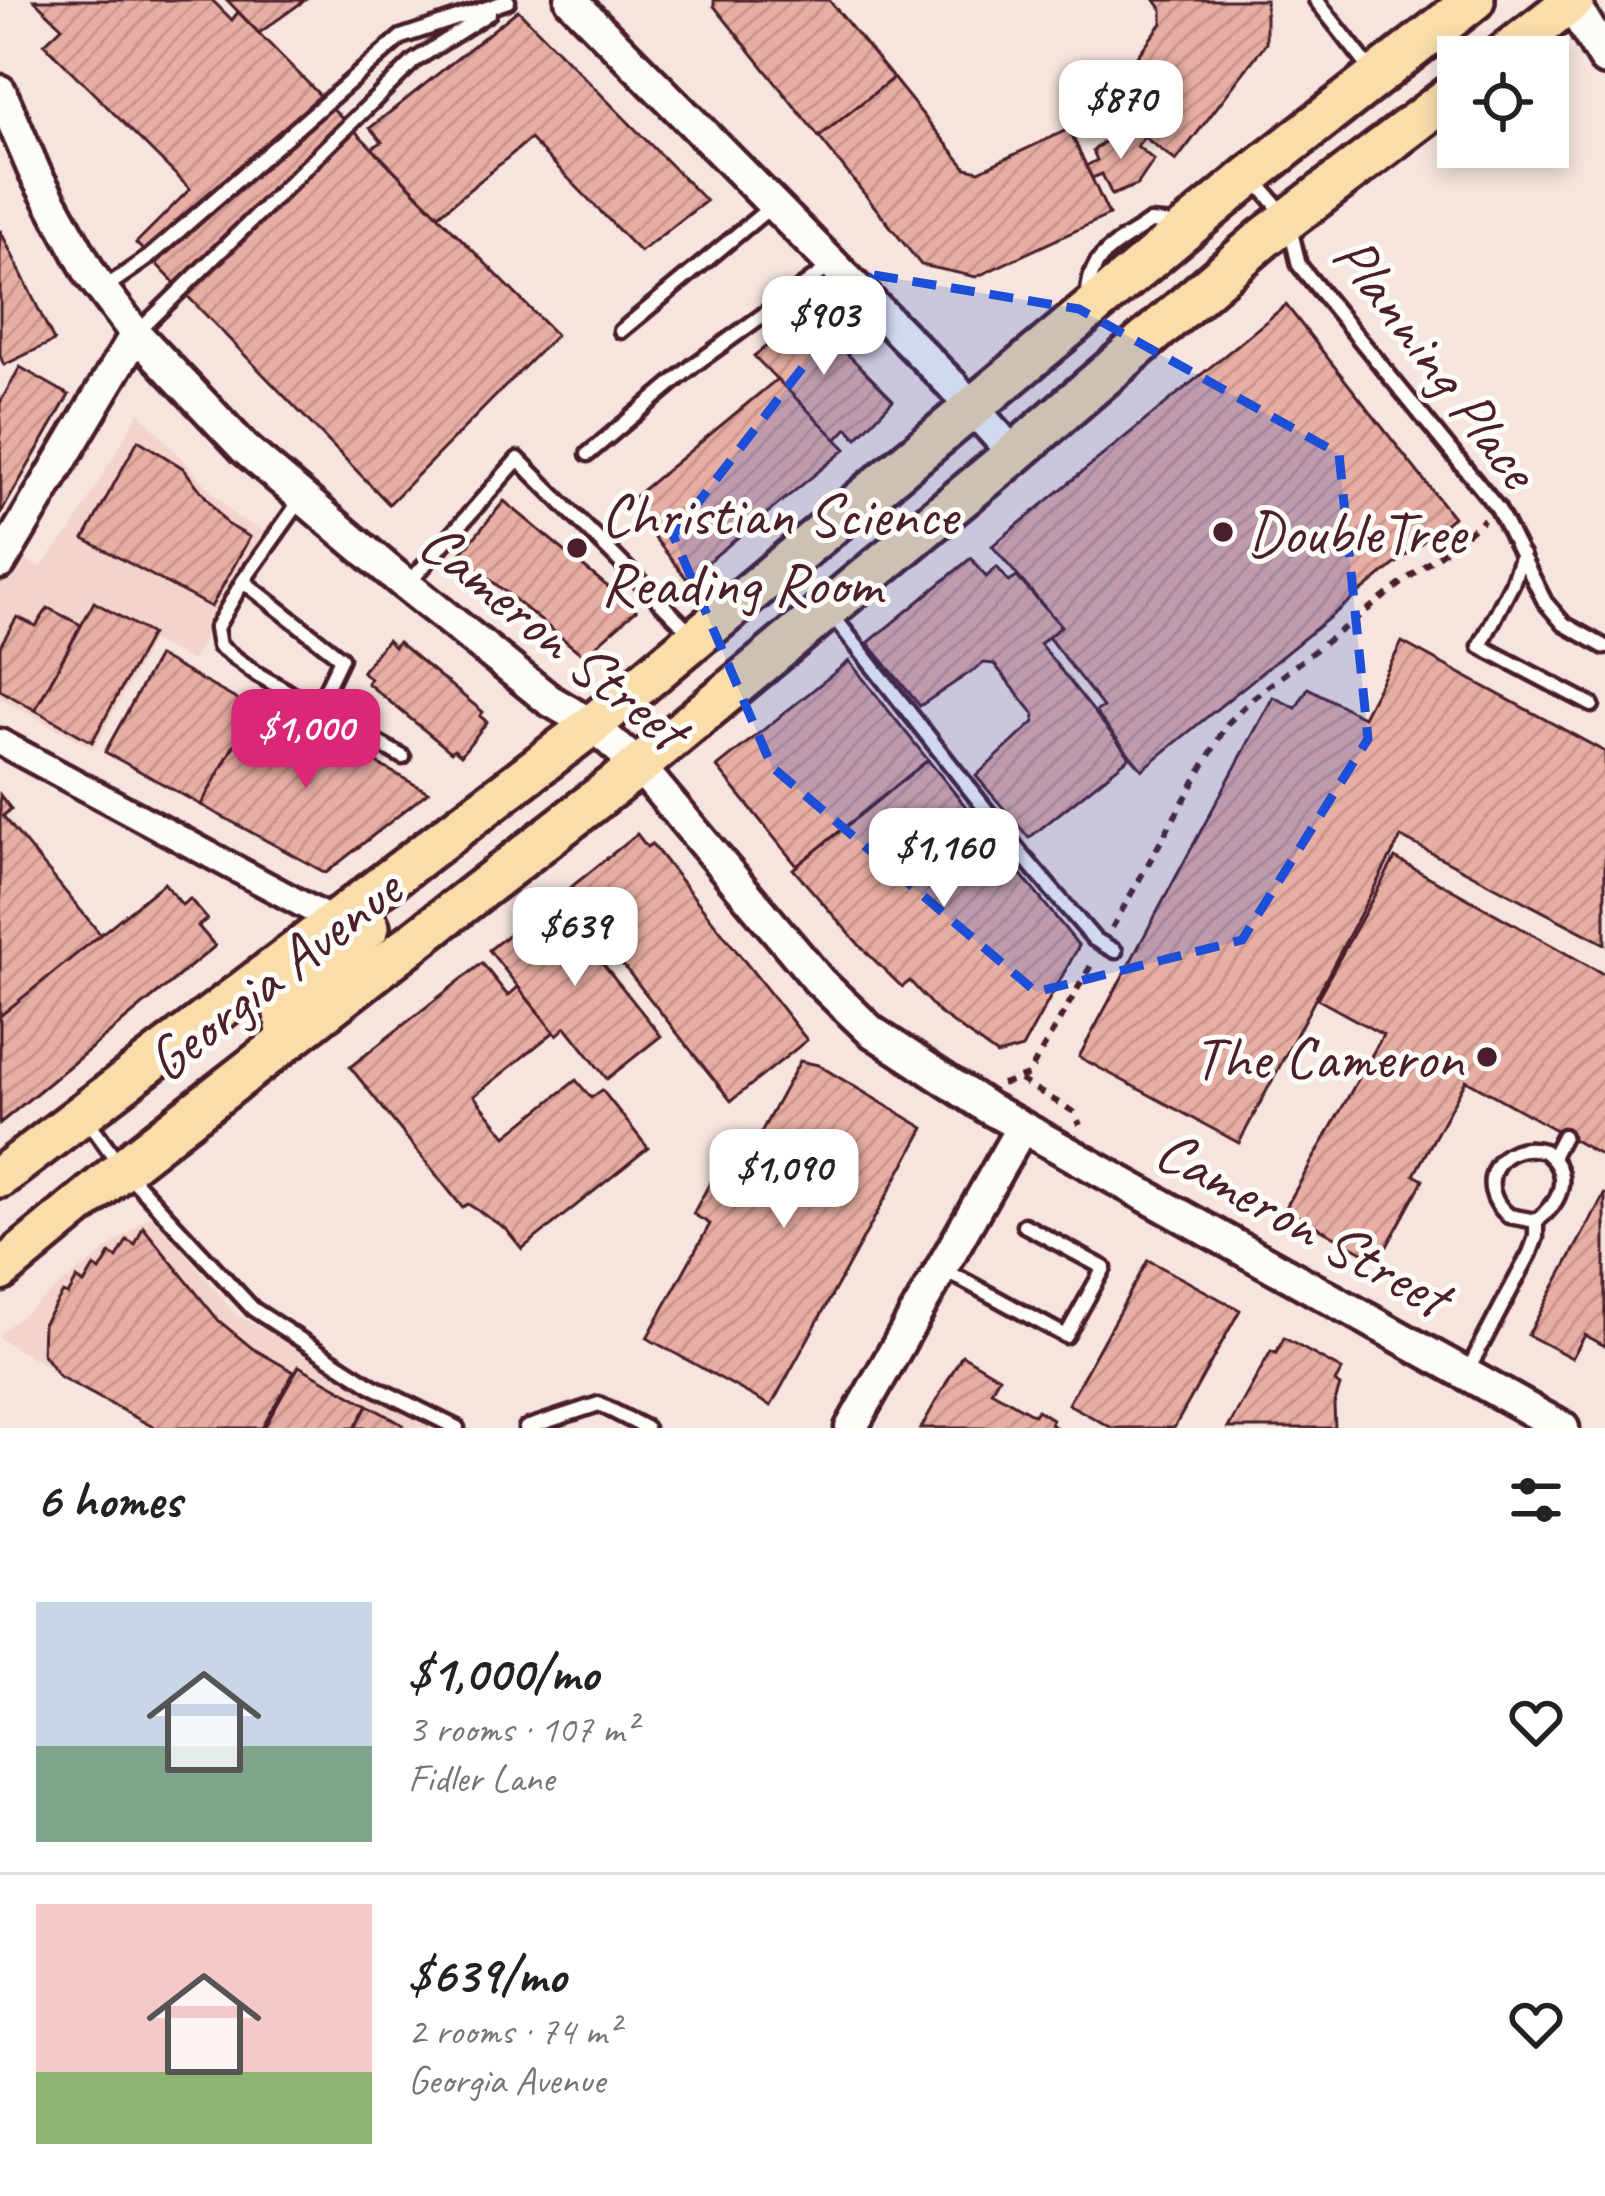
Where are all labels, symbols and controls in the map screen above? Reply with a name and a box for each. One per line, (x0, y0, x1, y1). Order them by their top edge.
map controls (1437, 36, 1569, 168)
button: locate (1437, 36, 1569, 168)
pin: $870 (1050, 60, 1192, 162)
text: $870 (1086, 74, 1156, 123)
street label: Planning Place (1317, 220, 1558, 506)
pin: $903 (753, 276, 895, 378)
text: $903 (789, 290, 859, 339)
place label: Christian Science Reading Room (601, 477, 961, 622)
place label: DoubleTree (1247, 495, 1469, 571)
street label: Cameron Street (404, 505, 709, 772)
marker: DoubleTree (1210, 519, 1236, 545)
marker: Christian Science Reading Room (564, 535, 590, 561)
pin: $1,000 (208, 689, 404, 791)
text: $1,000 (258, 703, 354, 752)
pin: $1,160 (846, 808, 1042, 910)
text: $1,160 (896, 822, 992, 871)
street label: Georgia Avenue (131, 849, 420, 1098)
pin: $639 (504, 887, 646, 989)
text: $639 (540, 901, 610, 950)
place label: The Cameron (1193, 1020, 1465, 1096)
marker: The Cameron (1474, 1044, 1500, 1070)
street label: Cameron Street (1143, 1111, 1469, 1338)
pin: $1,090 (686, 1129, 882, 1231)
text: $1,090 (736, 1143, 832, 1192)
icon: filters (1503, 1467, 1569, 1533)
text: 6 homes (36, 1468, 181, 1532)
text: $1,000/mo (408, 1641, 598, 1705)
icon: home (132, 1650, 276, 1794)
icon: heart (1503, 1689, 1569, 1755)
text: 3 rooms · 107 m² (408, 1705, 636, 1754)
text: Fidler Lane (408, 1754, 554, 1803)
text: $639/mo (408, 1943, 566, 2007)
icon: home (132, 1952, 276, 2096)
icon: heart (1503, 1991, 1569, 2057)
text: 2 rooms · 74 m² (408, 2007, 619, 2056)
text: Georgia Avenue (408, 2056, 605, 2105)

